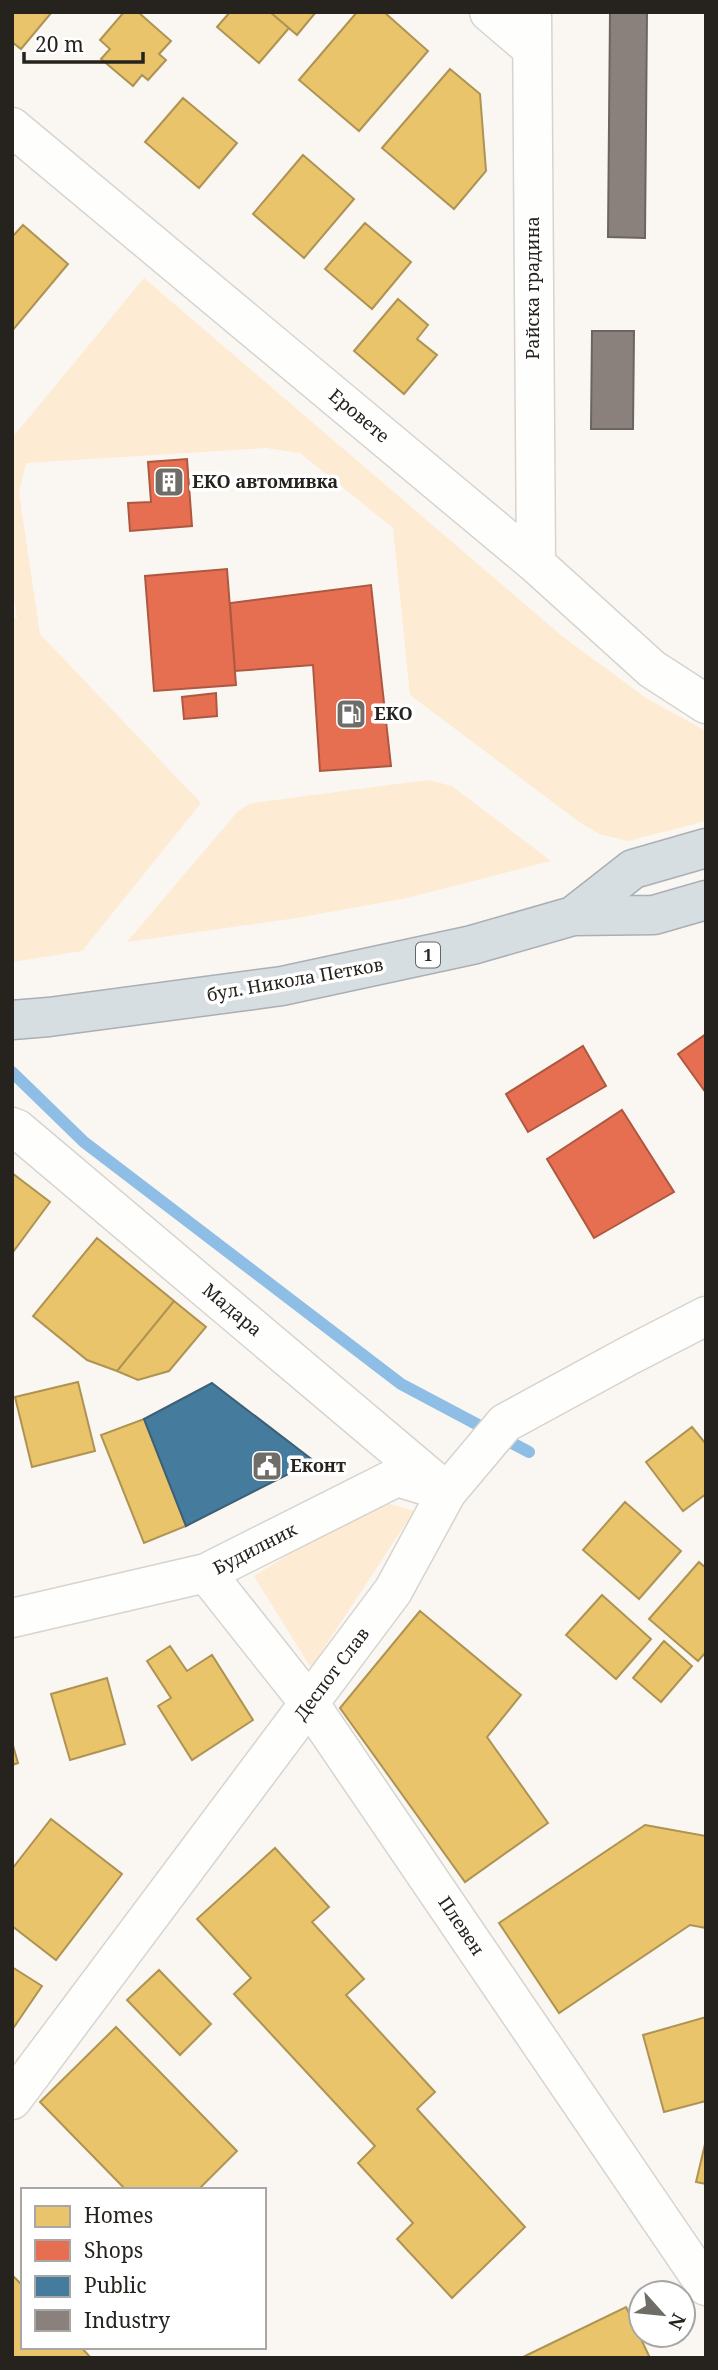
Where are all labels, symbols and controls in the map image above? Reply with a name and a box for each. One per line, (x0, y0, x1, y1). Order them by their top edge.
scale bar (24, 21, 144, 65)
text: 20 m (35, 30, 84, 58)
street label: Райска градина (520, 216, 544, 360)
street label: Еровете (324, 383, 395, 448)
building icon: EKO автомивка (152, 465, 186, 499)
place label: EKO автомивка (192, 469, 339, 493)
fuel station icon: EKO (334, 697, 368, 731)
place label: EKO (374, 701, 413, 725)
road number: 1 (416, 942, 440, 967)
street label: бул. Никола Петков (205, 952, 385, 1006)
street label: Мадара (198, 1277, 267, 1341)
public building icon: Еконт (250, 1449, 284, 1483)
place label: Еконт (290, 1453, 346, 1477)
street label: Будилник (209, 1517, 301, 1579)
street label: Деспот Слав (288, 1622, 374, 1725)
street label: Плевен (433, 1891, 490, 1960)
legend (21, 2188, 266, 2349)
text: Homes (84, 2201, 153, 2229)
text: Shops (84, 2236, 143, 2264)
text: Public (84, 2271, 146, 2299)
north arrow (627, 2279, 697, 2349)
text: Industry (84, 2306, 170, 2334)
text: N (662, 2309, 692, 2334)

